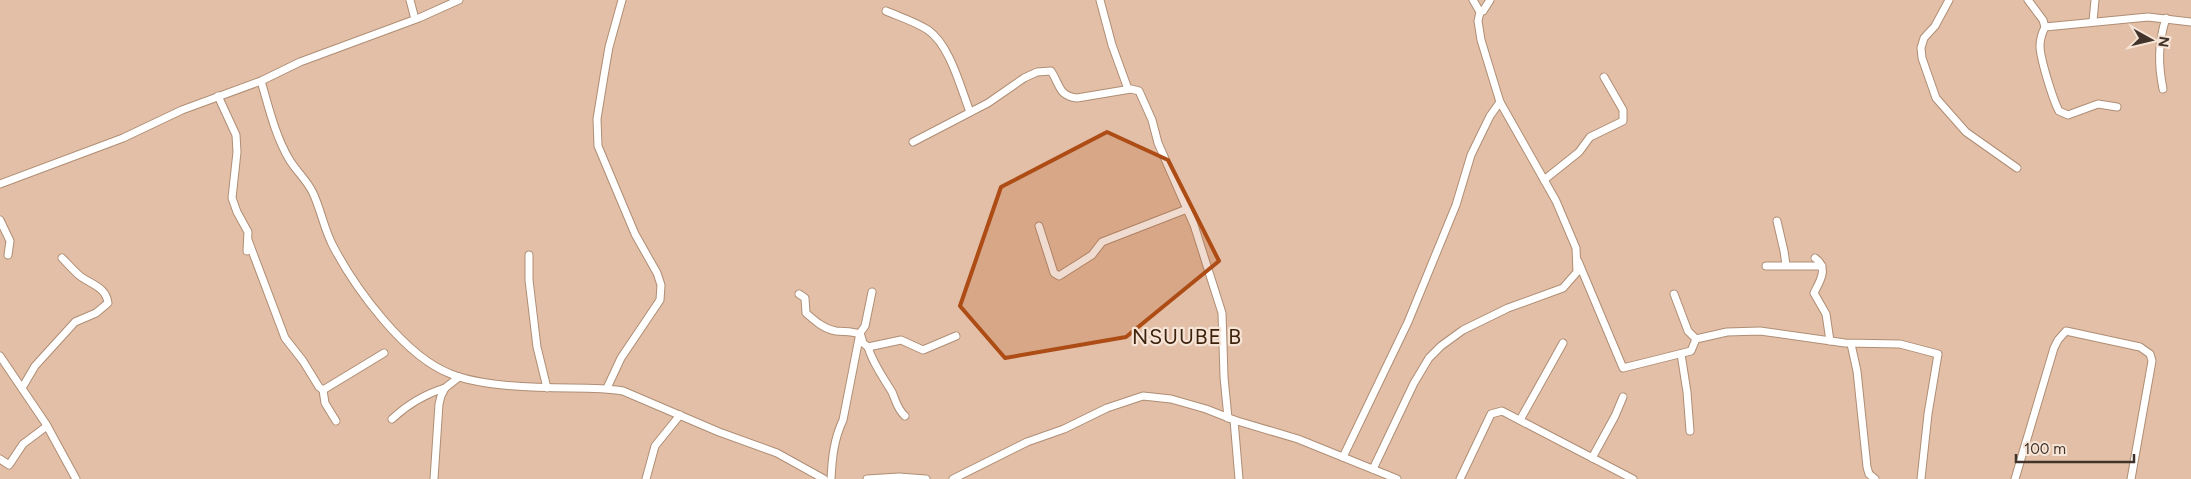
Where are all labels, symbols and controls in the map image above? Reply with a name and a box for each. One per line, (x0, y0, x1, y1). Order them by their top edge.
north arrow (2126, 15, 2176, 65)
text: N (2154, 35, 2173, 48)
district label: NSUUBE B (1132, 324, 1242, 349)
scale bar (2016, 432, 2134, 464)
text: 100 m (2024, 440, 2066, 458)

